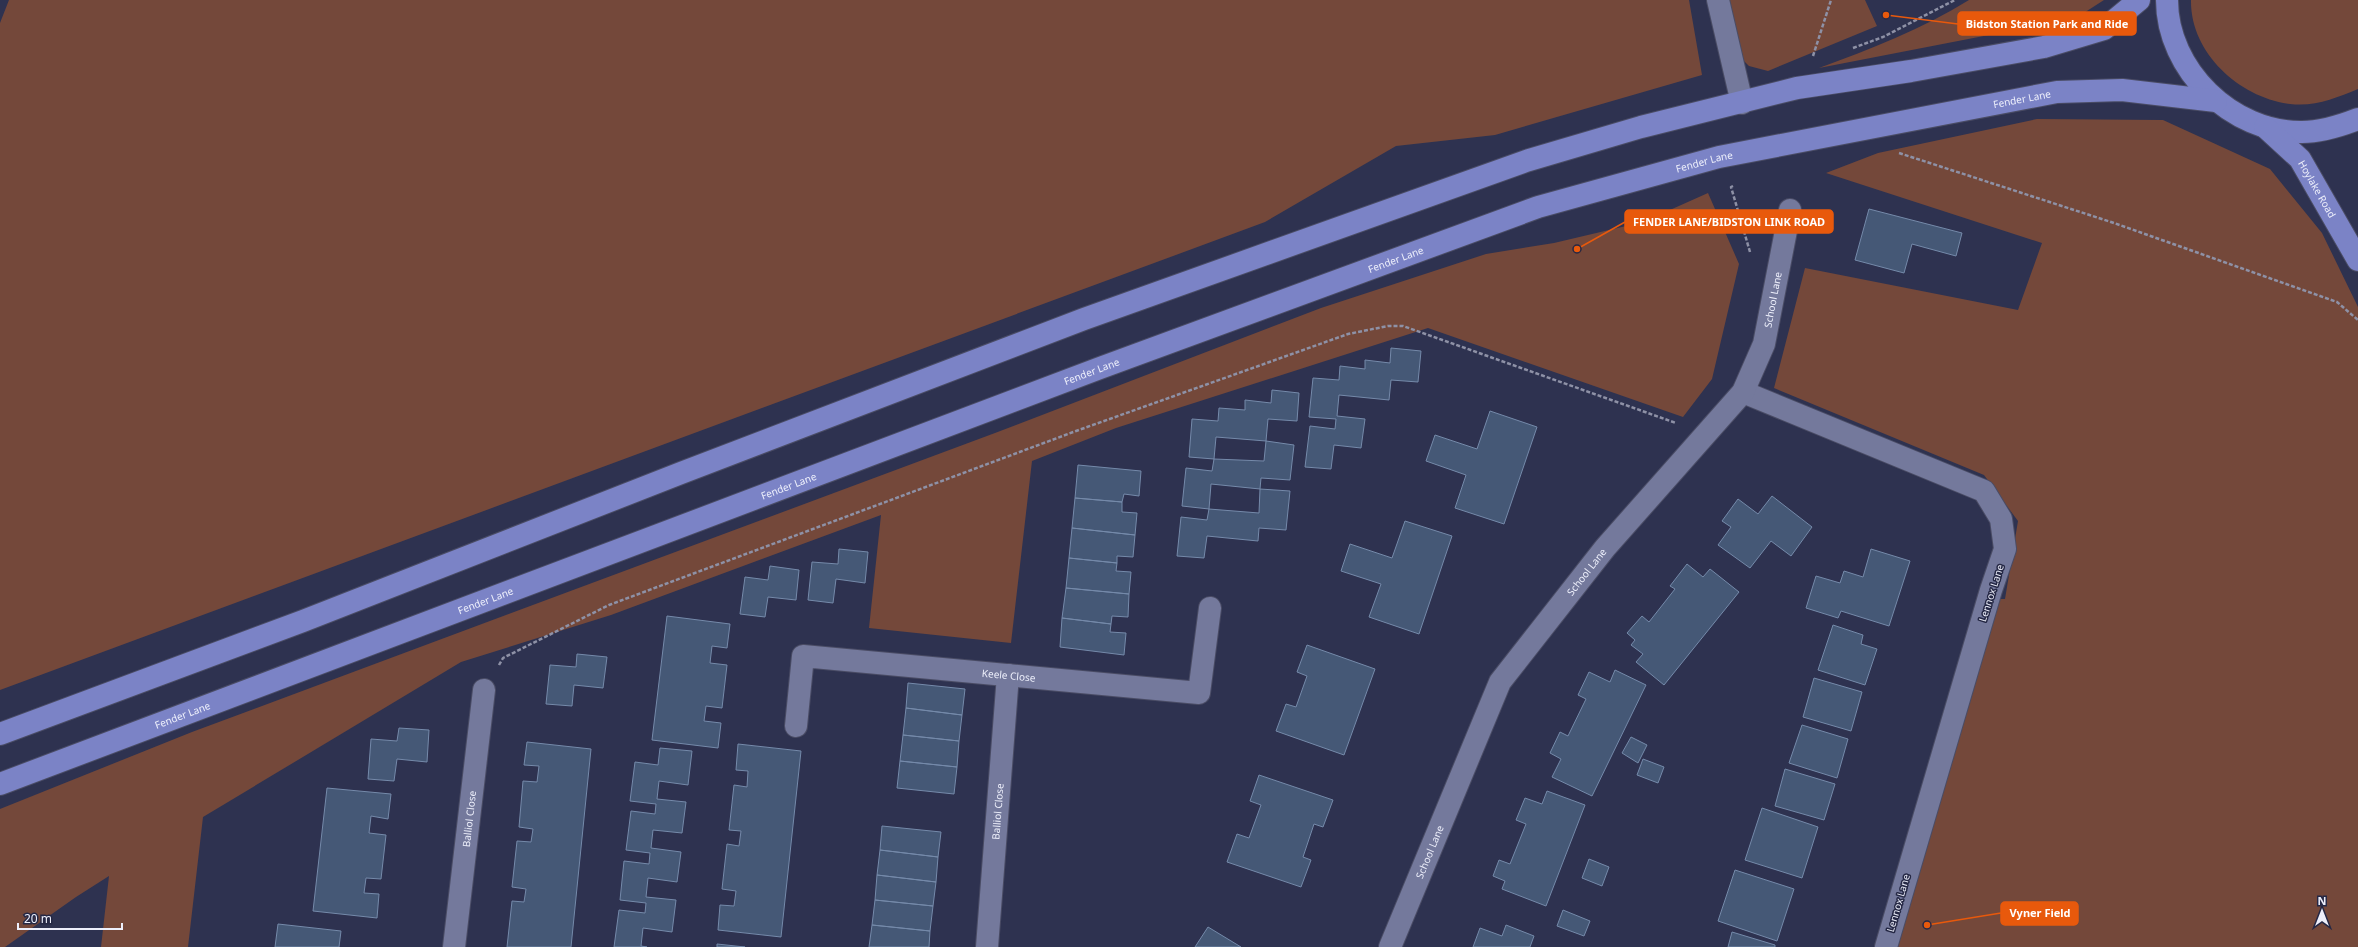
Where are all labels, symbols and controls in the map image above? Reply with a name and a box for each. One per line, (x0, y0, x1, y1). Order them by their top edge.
callout: Bidston Station Park and Ride (1958, 12, 2136, 35)
text: Bidston Station Park and Ride (1966, 16, 2129, 31)
street label: Fender Lane (1992, 86, 2052, 111)
street label: Fender Lane (1674, 147, 1734, 176)
street label: Hoylake Road (2295, 158, 2339, 220)
callout: FENDER LANE/BIDSTON LINK ROAD (1625, 210, 1833, 233)
text: FENDER LANE/BIDSTON LINK ROAD (1633, 214, 1825, 229)
street label: Fender Lane (1366, 243, 1426, 276)
street label: School Lane (1760, 270, 1785, 329)
street label: Fender Lane (1062, 354, 1122, 388)
street label: Fender Lane (759, 469, 819, 503)
street label: School Lane (1563, 545, 1610, 598)
street label: Lennox Lane (1975, 562, 2007, 624)
street label: Fender Lane (456, 583, 516, 617)
street label: Keele Close (981, 666, 1037, 685)
street label: Fender Lane (153, 698, 212, 732)
street label: Balliol Close (988, 782, 1007, 840)
street label: Balliol Close (459, 790, 479, 848)
street label: School Lane (1412, 823, 1447, 881)
street label: Lennox Lane (1883, 872, 1913, 934)
north arrow (2302, 891, 2342, 931)
text: N (2318, 893, 2326, 908)
callout: Vyner Field (2001, 902, 2078, 925)
scale bar (18, 905, 122, 931)
text: Vyner Field (2009, 905, 2071, 920)
text: 20 m (24, 910, 52, 927)

